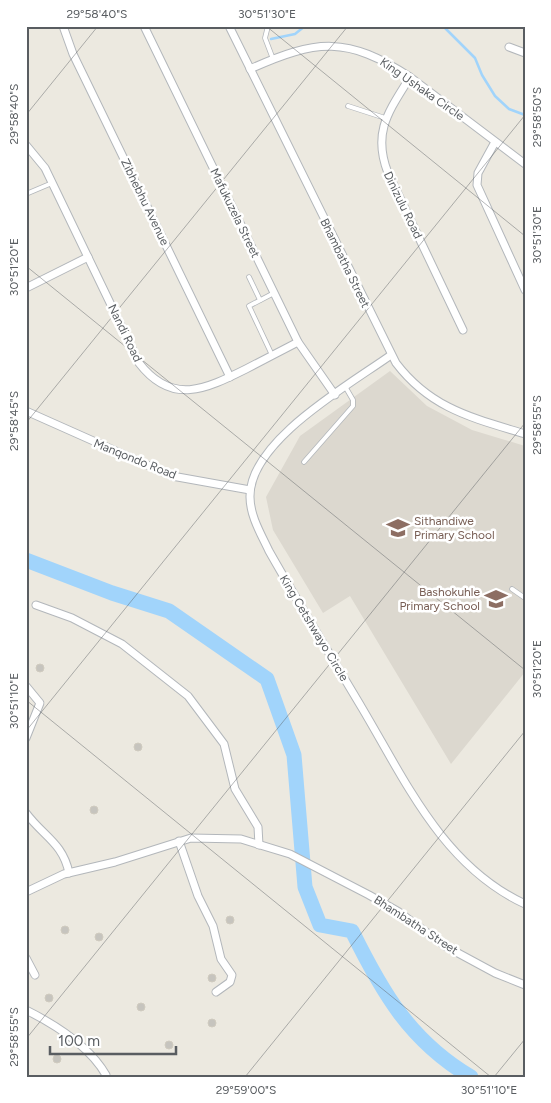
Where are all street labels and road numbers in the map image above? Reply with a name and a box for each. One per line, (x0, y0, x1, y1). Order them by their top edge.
street label: King Ushaka Circle (377, 55, 467, 124)
street label: Zibhebhu Avenue (118, 156, 172, 248)
street label: Mafukuzela Street (207, 166, 263, 260)
street label: Dinizulu Road (381, 169, 425, 241)
street label: Bhambatha Street (317, 216, 373, 310)
street label: Nandi Road (105, 302, 145, 364)
street label: Manqondo Road (92, 436, 178, 482)
street label: King Cetshwayo Circle (277, 572, 351, 684)
street label: Bhambatha Street (371, 893, 461, 958)

